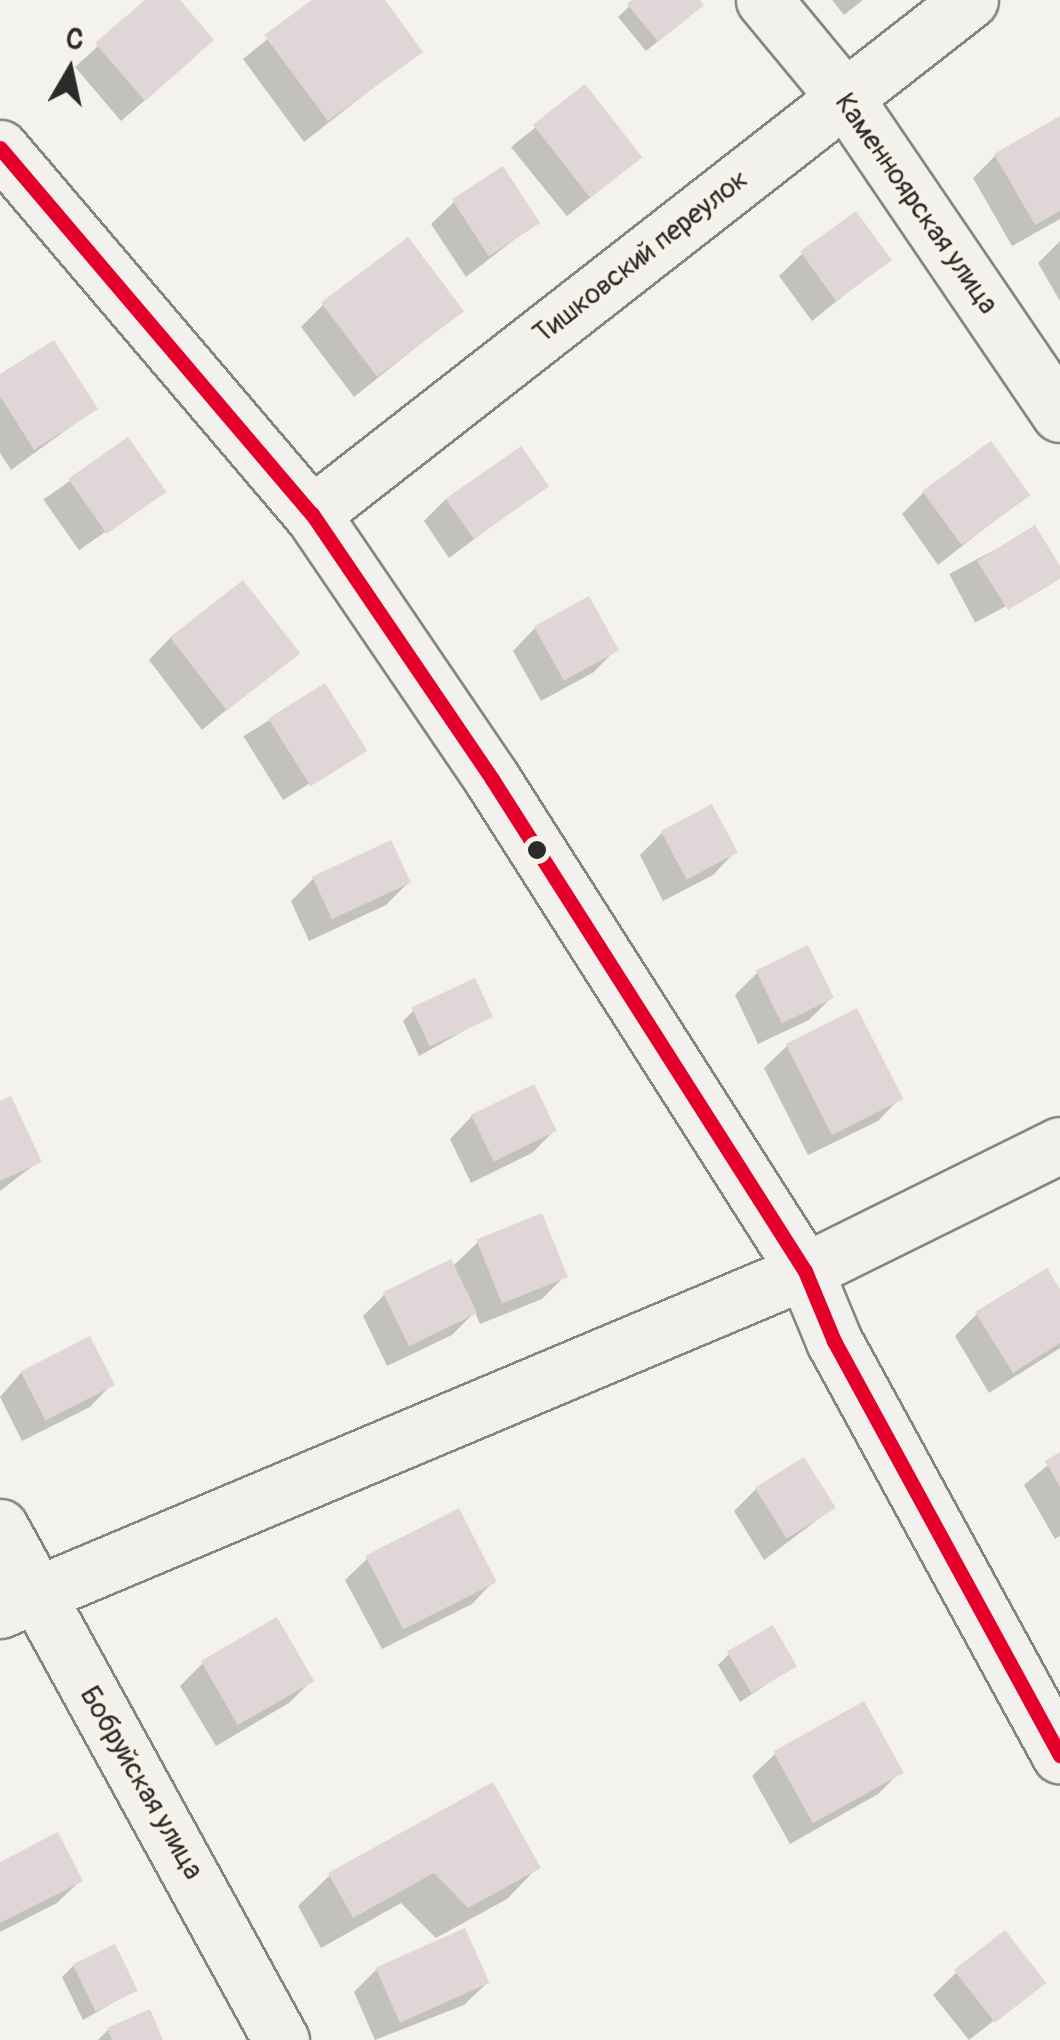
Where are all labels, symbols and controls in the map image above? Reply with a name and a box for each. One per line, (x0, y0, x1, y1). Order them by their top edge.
north arrow (20, 20, 120, 120)
text: С (63, 21, 86, 59)
street label: Каменноярская улица (827, 87, 1005, 321)
street label: Тишковский переулок (527, 163, 755, 351)
unlabelled marker (527, 840, 547, 860)
street label: Бобруйская улица (72, 1681, 210, 1885)

